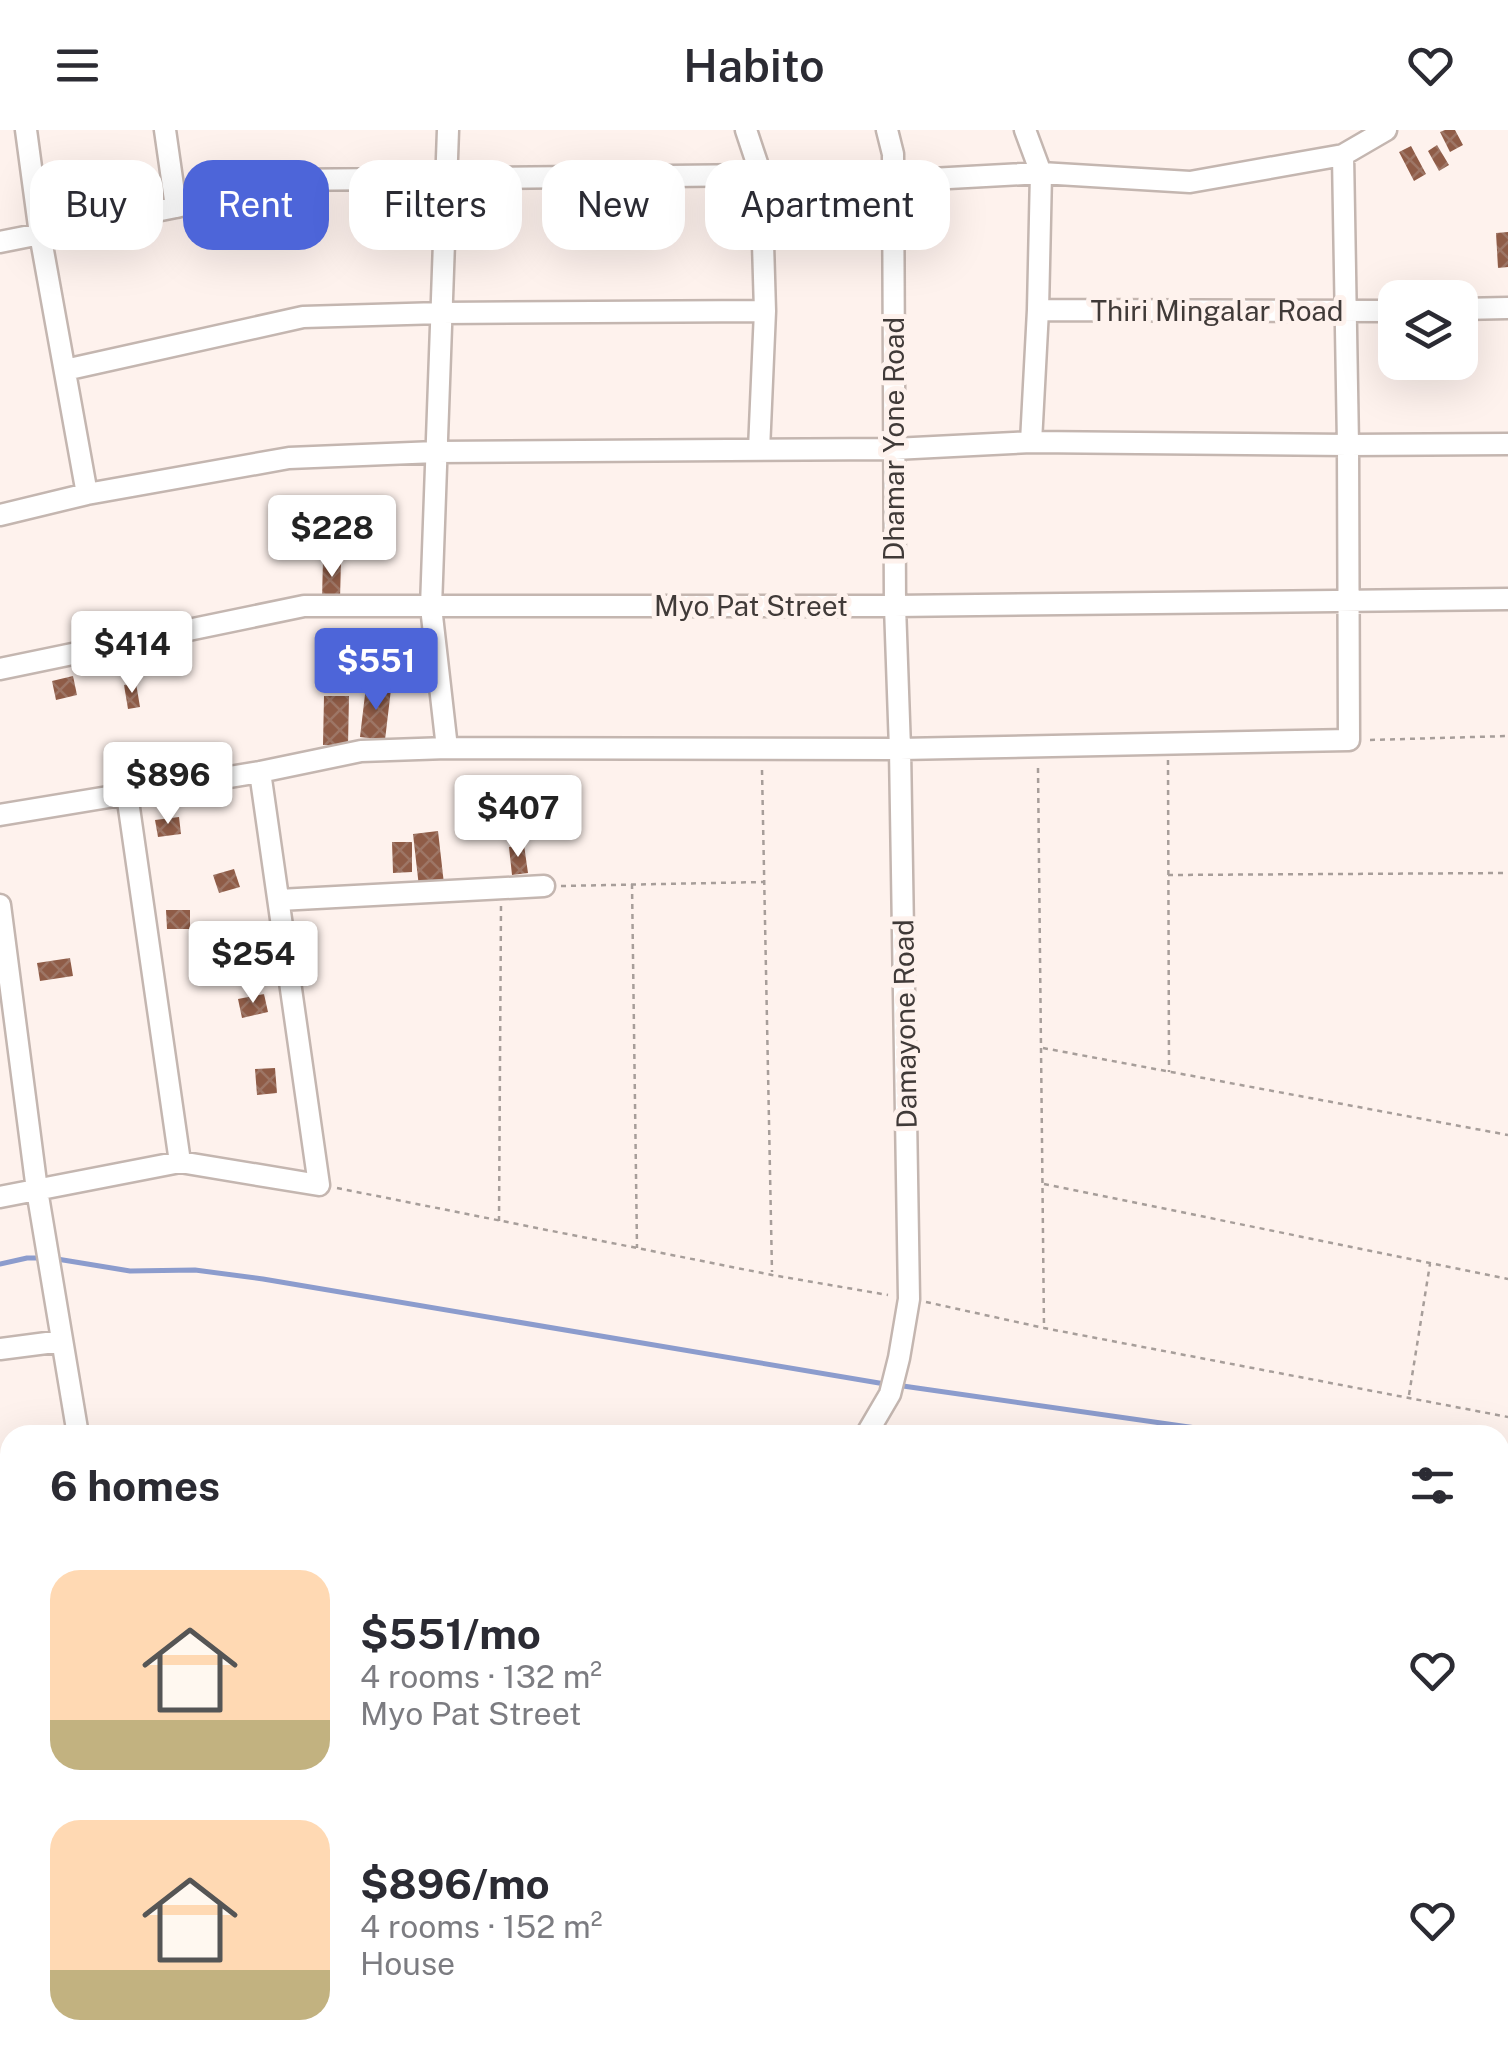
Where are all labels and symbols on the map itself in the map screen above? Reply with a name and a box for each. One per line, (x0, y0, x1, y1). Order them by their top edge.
street label: Thiri Mingalar Road (1090, 294, 1344, 327)
street label: Dhamar Yone Road (877, 317, 910, 561)
pin: $228 (273, 495, 391, 580)
street label: Myo Pat Street (654, 589, 848, 622)
pin: $414 (73, 611, 191, 696)
pin: $551 (317, 628, 435, 713)
pin: $896 (109, 742, 227, 827)
pin: $407 (459, 775, 577, 860)
street label: Damayone Road (886, 919, 923, 1129)
pin: $254 (194, 921, 312, 1006)

